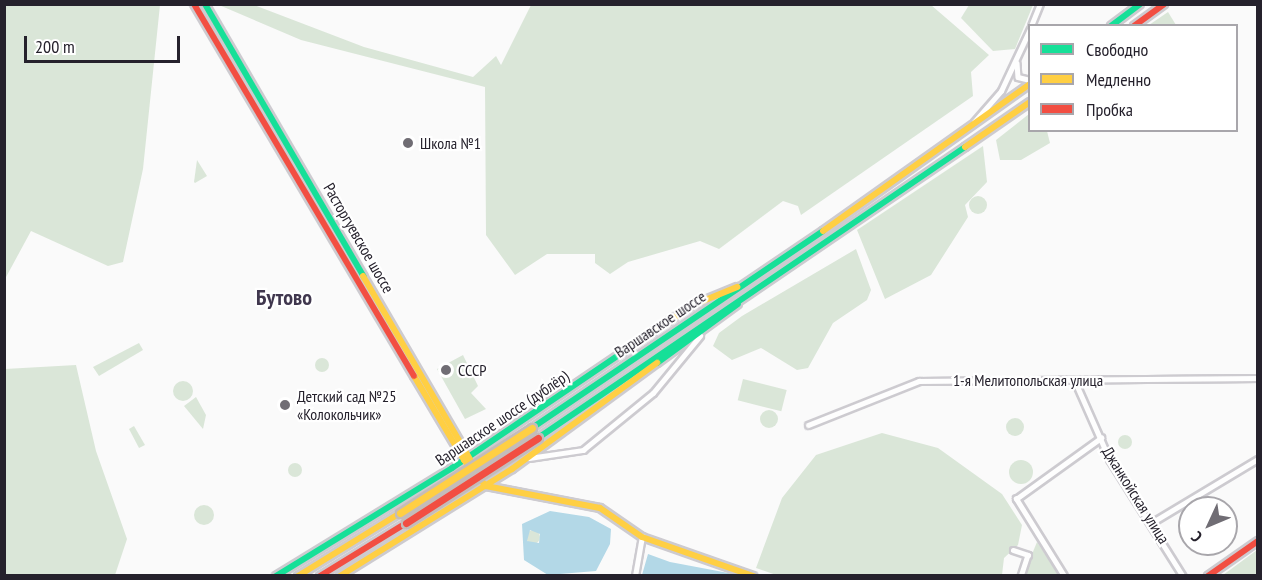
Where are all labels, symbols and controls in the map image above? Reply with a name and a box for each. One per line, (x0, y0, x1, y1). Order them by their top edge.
scale bar (27, 24, 183, 62)
legend (1028, 24, 1238, 132)
text: 200 m (35, 35, 75, 58)
text: Свободно (1086, 38, 1148, 61)
text: Медленно (1086, 68, 1151, 91)
text: Пробка (1086, 98, 1133, 121)
place label: Школа №1 (420, 133, 481, 153)
marker: Школа №1 (401, 136, 415, 150)
street label: Расторгуевское шоссе (320, 180, 398, 296)
district label: Бутово (256, 285, 312, 311)
street label: Варшавское шоссе (611, 286, 709, 362)
place label: СССР (458, 360, 486, 380)
marker: СССР (439, 363, 453, 377)
street label: Варшавское шоссе (дублёр) (432, 366, 572, 470)
street label: 1-я Мелитопольская улица (953, 370, 1103, 390)
place label: Детский сад №25 «Колокольчик» (297, 386, 396, 424)
marker: Детский сад №25 «Колокольчик» (278, 398, 292, 412)
street label: Джанкойская улица (1098, 443, 1174, 547)
north arrow (1178, 496, 1238, 556)
text: С (1187, 528, 1206, 547)

